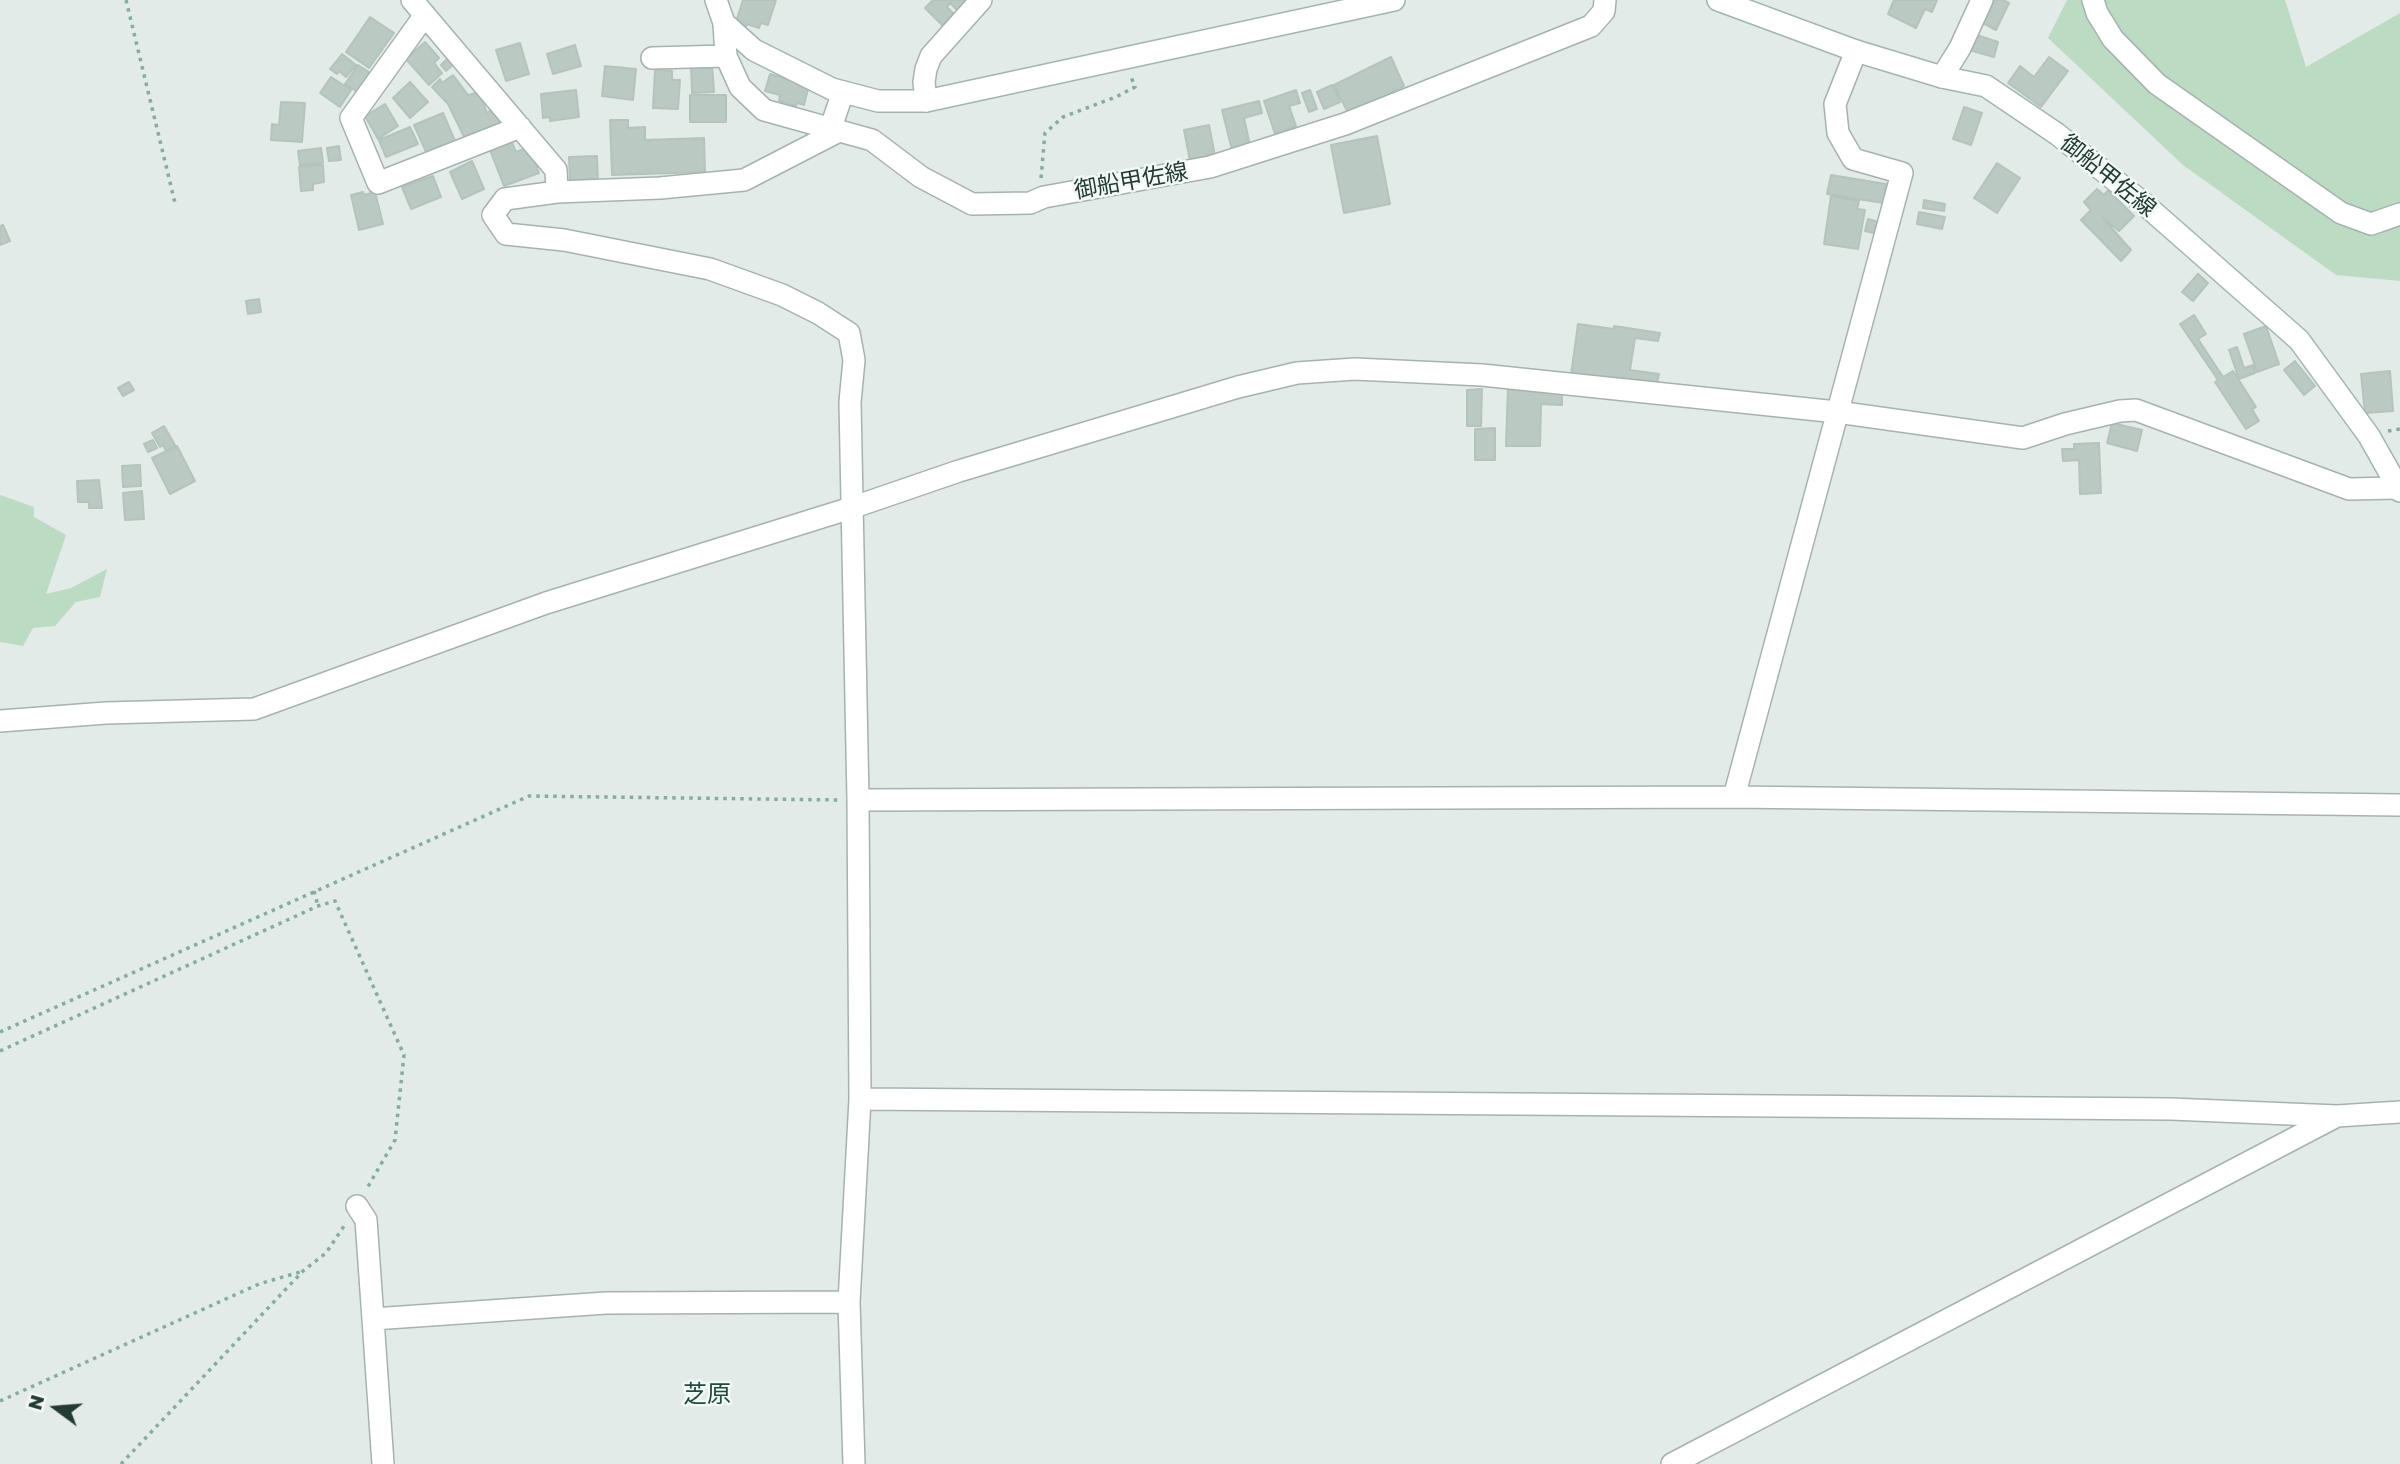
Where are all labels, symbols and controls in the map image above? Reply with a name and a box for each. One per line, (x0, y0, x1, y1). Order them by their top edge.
street label: 御船甲佐線 (2055, 129, 2161, 223)
street label: 御船甲佐線 (1072, 157, 1190, 205)
north arrow (21, 1373, 91, 1443)
district label: 芝原 (683, 1380, 731, 1408)
text: N (22, 1392, 48, 1412)

